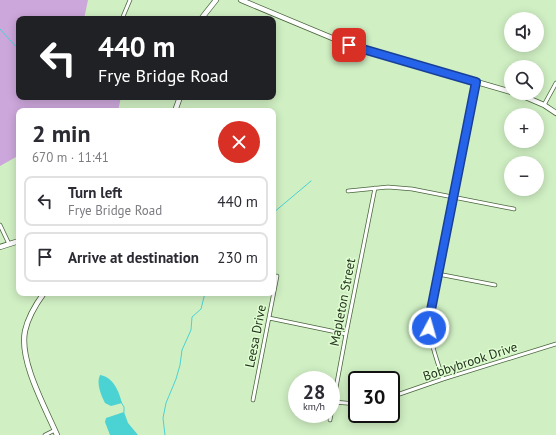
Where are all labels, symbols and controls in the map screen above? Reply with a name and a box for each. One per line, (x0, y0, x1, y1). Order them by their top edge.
map controls (504, 12, 544, 196)
button: sound (504, 12, 544, 52)
text: 440 m (98, 28, 175, 65)
pin (332, 28, 366, 62)
icon: left (32, 32, 84, 84)
icon: arrive (338, 34, 360, 56)
button: search (504, 60, 544, 100)
text: Frye Bridge Road (98, 64, 228, 87)
button: + (504, 108, 544, 148)
text: 2 min (32, 118, 91, 149)
button: close (218, 121, 260, 163)
text: 670 m · 11:41 (32, 149, 109, 166)
button: − (504, 156, 544, 196)
text: Turn left (68, 183, 122, 202)
icon: left (34, 190, 56, 212)
text: 440 m (217, 192, 258, 211)
text: Frye Bridge Road (68, 202, 162, 219)
icon: arrive (34, 246, 56, 268)
text: Arrive at destination (68, 248, 199, 267)
text: 230 m (217, 248, 258, 267)
street label: Mapleton Street (326, 256, 359, 347)
street label: Leesa Drive (241, 303, 270, 369)
position arrow (408, 307, 450, 349)
street label: Bobbybrook Drive (421, 338, 520, 385)
speed limit sign: 30 (348, 371, 400, 423)
text: 28 (303, 379, 325, 405)
text: km/h (303, 400, 325, 413)

